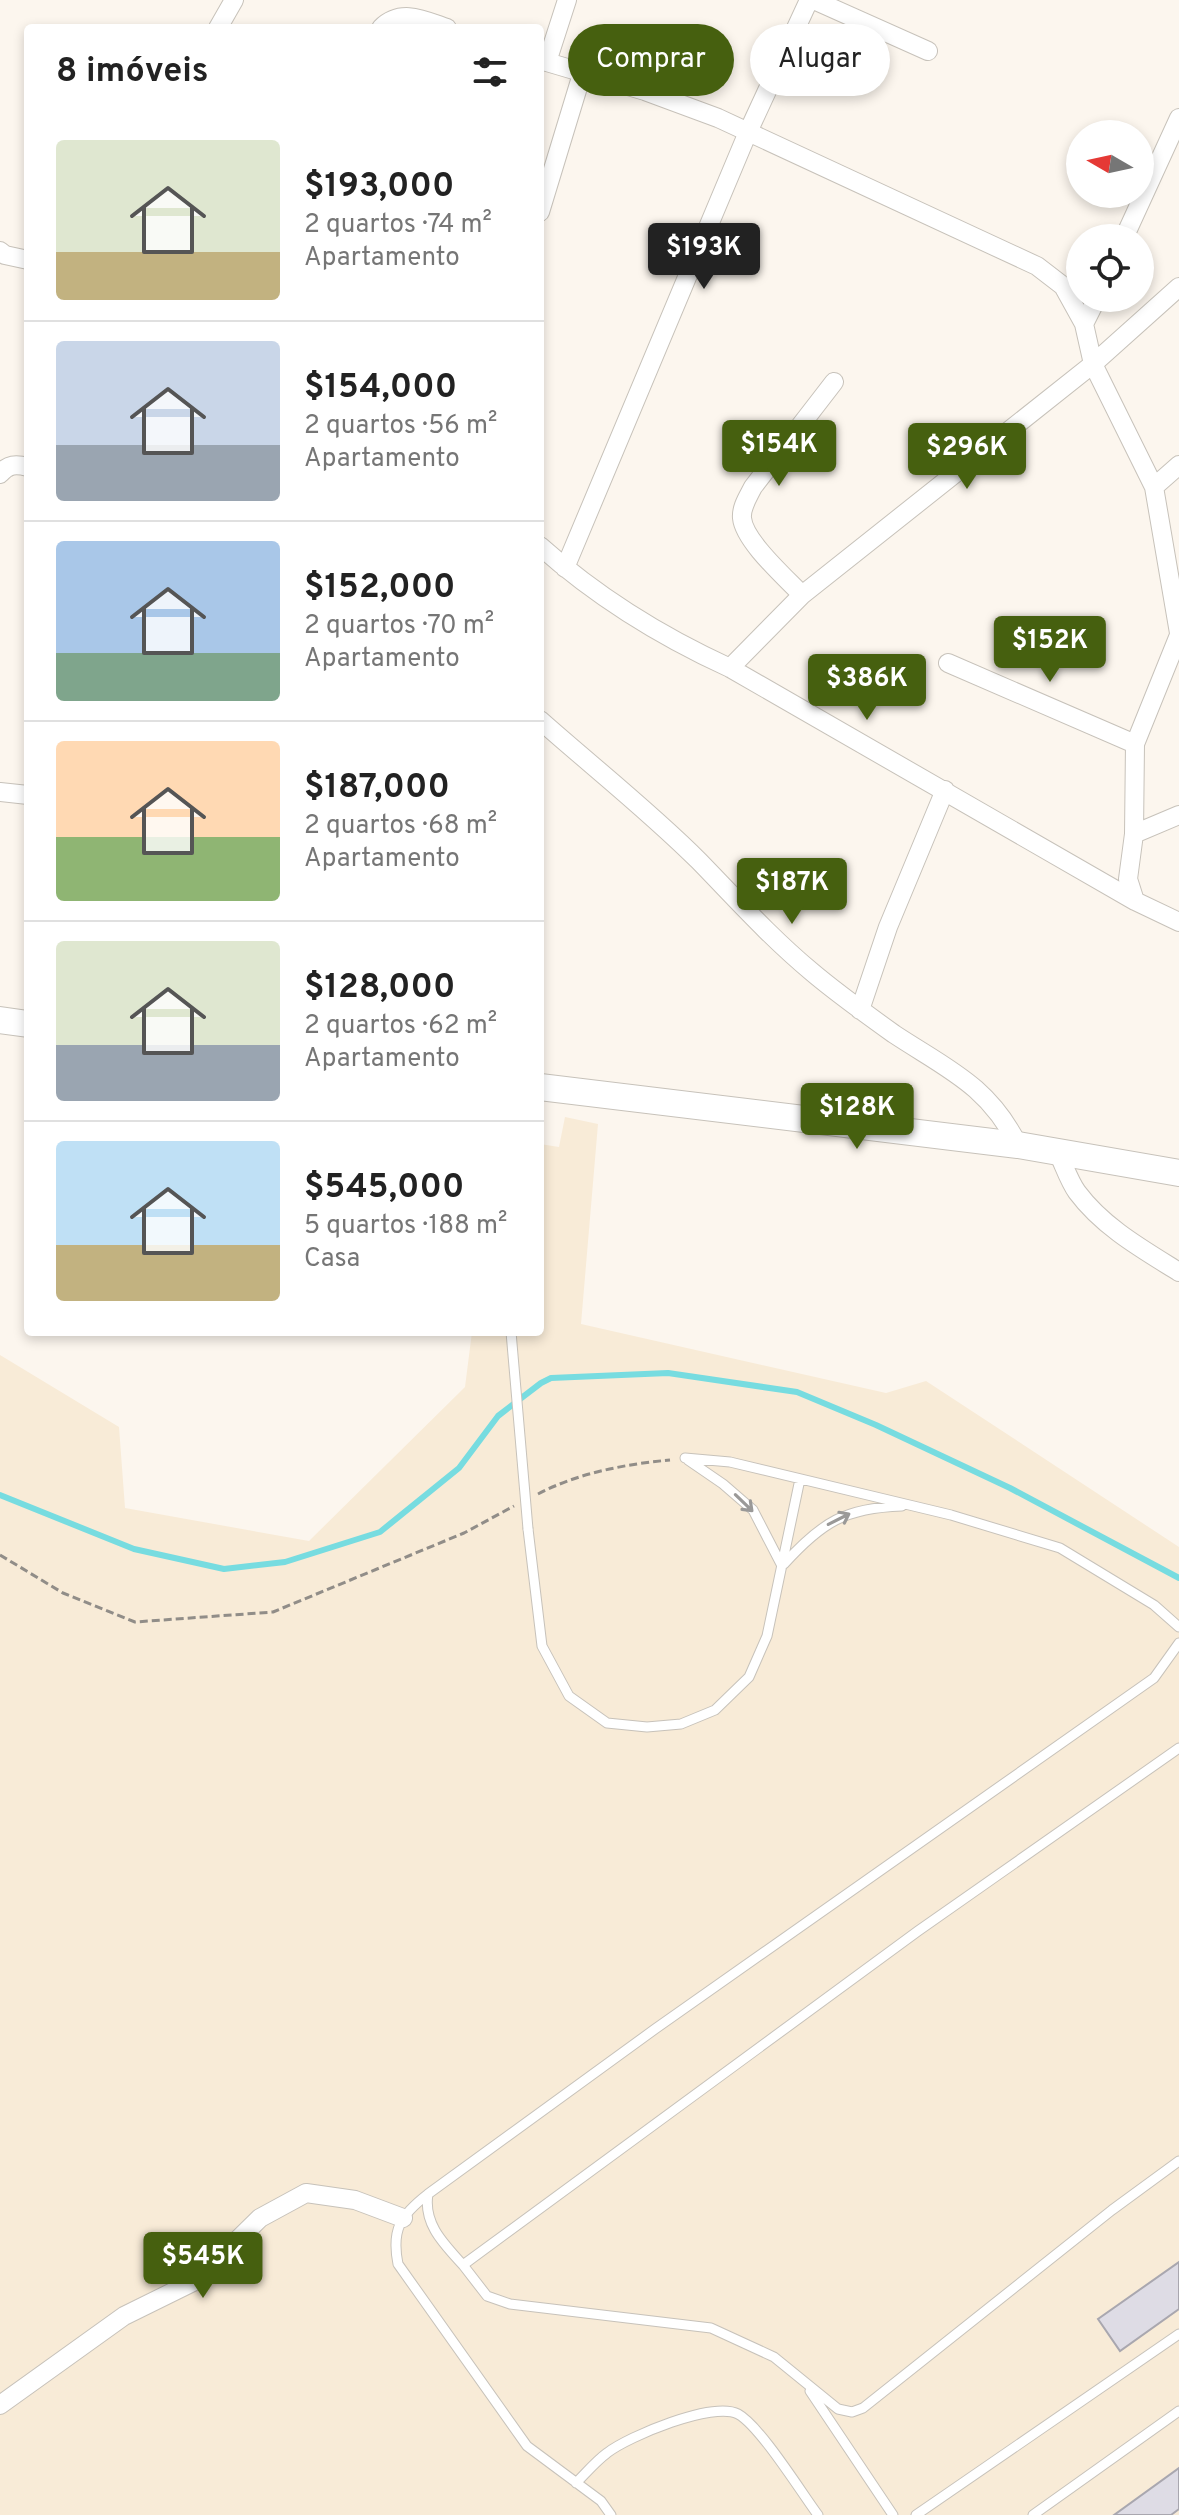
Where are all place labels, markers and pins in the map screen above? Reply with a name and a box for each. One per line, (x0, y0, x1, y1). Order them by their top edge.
pin: $193K (648, 223, 760, 291)
pin: $154K (723, 420, 835, 488)
pin: $296K (911, 423, 1023, 491)
pin: $152K (994, 616, 1106, 684)
pin: $386K (811, 654, 923, 722)
pin: $187K (736, 858, 848, 926)
pin: $128K (801, 1083, 913, 1151)
pin: $545K (147, 2232, 259, 2300)

